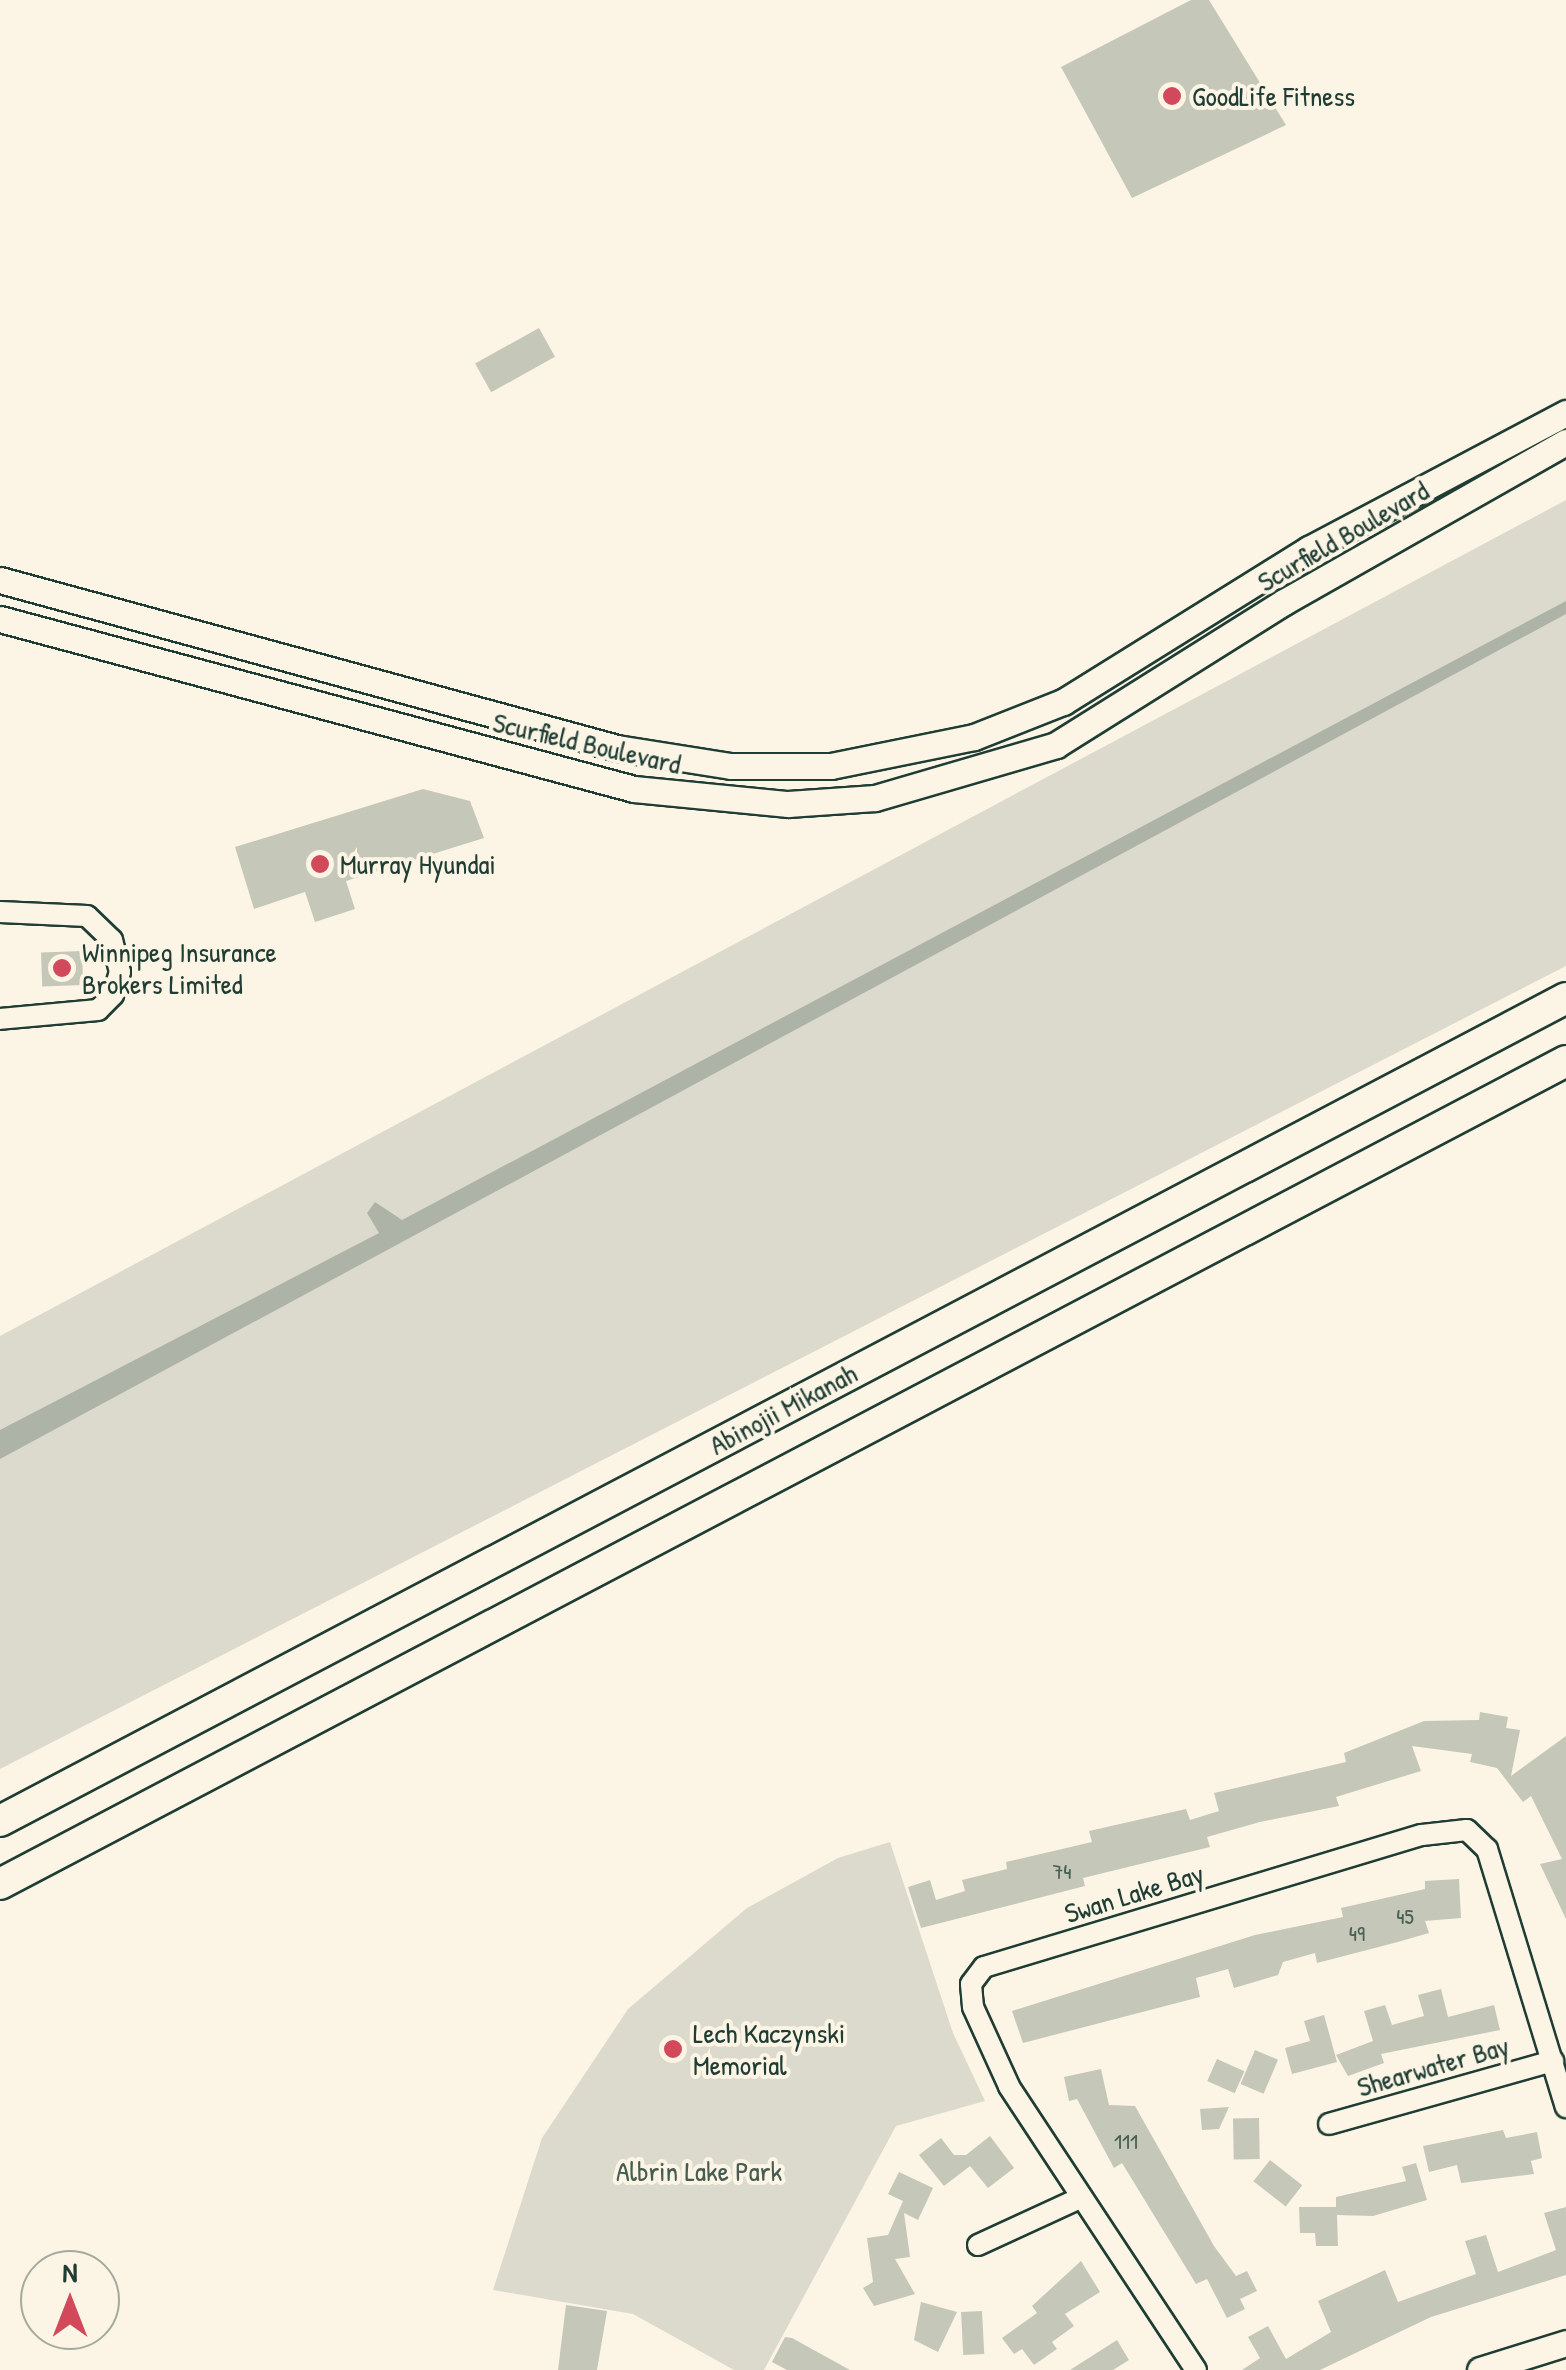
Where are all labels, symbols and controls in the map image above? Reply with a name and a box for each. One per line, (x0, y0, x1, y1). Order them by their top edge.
place label: GoodLife Fitness (1192, 79, 1355, 113)
marker: GoodLife Fitness (1161, 85, 1183, 107)
street label: Scurfield Boulevard (1251, 473, 1435, 599)
street label: Scurfield Boulevard (490, 705, 684, 781)
place label: Murray Hyundai (340, 847, 496, 881)
marker: Murray Hyundai (309, 853, 331, 875)
place label: Winnipeg Insurance Brokers Limited (82, 935, 277, 1001)
marker: Winnipeg Insurance Brokers Limited (51, 957, 73, 979)
street label: Abinojii Mikanah (704, 1356, 862, 1462)
street label: Swan Lake Bay (1060, 1856, 1208, 1930)
house number: 74 (1052, 1859, 1072, 1885)
house number: 45 (1396, 1904, 1414, 1930)
house number: 49 (1349, 1921, 1365, 1947)
place label: Lech Kaczynski Memorial (693, 2016, 845, 2082)
street label: Shearwater Bay (1353, 2028, 1513, 2104)
marker: Lech Kaczynski Memorial (662, 2038, 684, 2060)
house number: 111 (1114, 2129, 1138, 2155)
park label: Albrin Lake Park (616, 2154, 782, 2188)
north arrow (20, 2250, 120, 2350)
text: N (63, 2253, 77, 2291)

